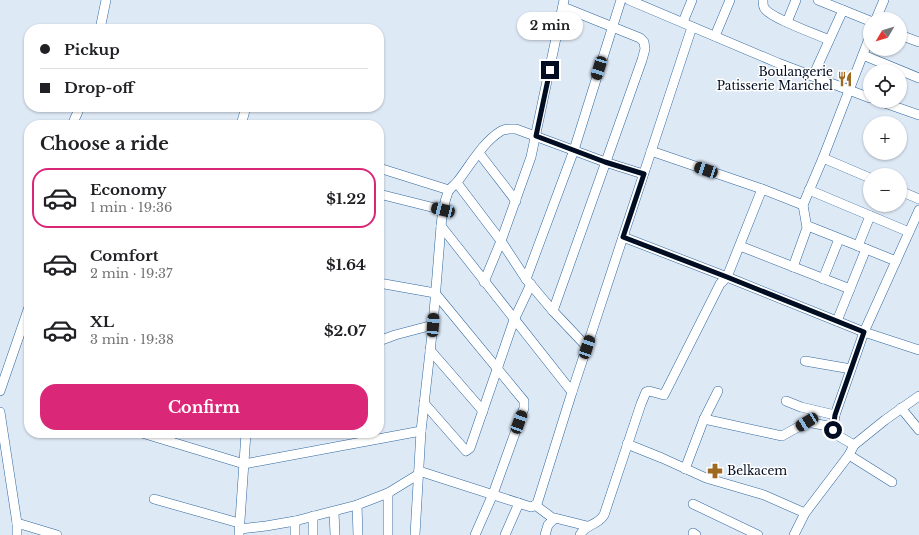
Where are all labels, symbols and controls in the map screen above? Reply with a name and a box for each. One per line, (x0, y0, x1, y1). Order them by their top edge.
callout: 2 min (517, 12, 583, 40)
north arrow (863, 12, 907, 56)
map controls (863, 12, 907, 212)
text: 2 min (530, 17, 570, 34)
text: Pickup (64, 40, 120, 59)
car (590, 55, 608, 81)
route end (541, 61, 559, 79)
place label: Boulangerie Patisserie Marichel (717, 64, 833, 93)
button: locate (863, 64, 907, 108)
restaurant icon: Boulangerie Patisserie Marichel (836, 70, 854, 88)
text: Drop-off (64, 78, 134, 97)
button: + (863, 116, 907, 160)
text: Choose a ride (40, 133, 169, 155)
car (693, 160, 719, 180)
button: − (863, 168, 907, 212)
icon: car (42, 180, 78, 216)
text: Economy (90, 180, 167, 199)
text: $1.22 (326, 189, 366, 208)
text: 1 min · 19:36 (90, 199, 172, 216)
car (430, 201, 456, 219)
icon: car (42, 246, 78, 282)
text: Comfort (90, 246, 158, 265)
text: $1.64 (326, 255, 366, 274)
text: 2 min · 19:37 (90, 265, 173, 282)
icon: car (42, 312, 78, 348)
text: XL (90, 312, 114, 331)
car (426, 313, 440, 337)
text: $2.07 (324, 321, 366, 340)
text: 3 min · 19:38 (90, 331, 174, 348)
car (578, 334, 596, 360)
button: Confirm (40, 384, 368, 430)
car (509, 409, 529, 435)
car (794, 411, 820, 433)
route start (824, 421, 842, 439)
pharmacy icon: Belkacem (706, 462, 724, 480)
place label: Belkacem (727, 463, 787, 478)

